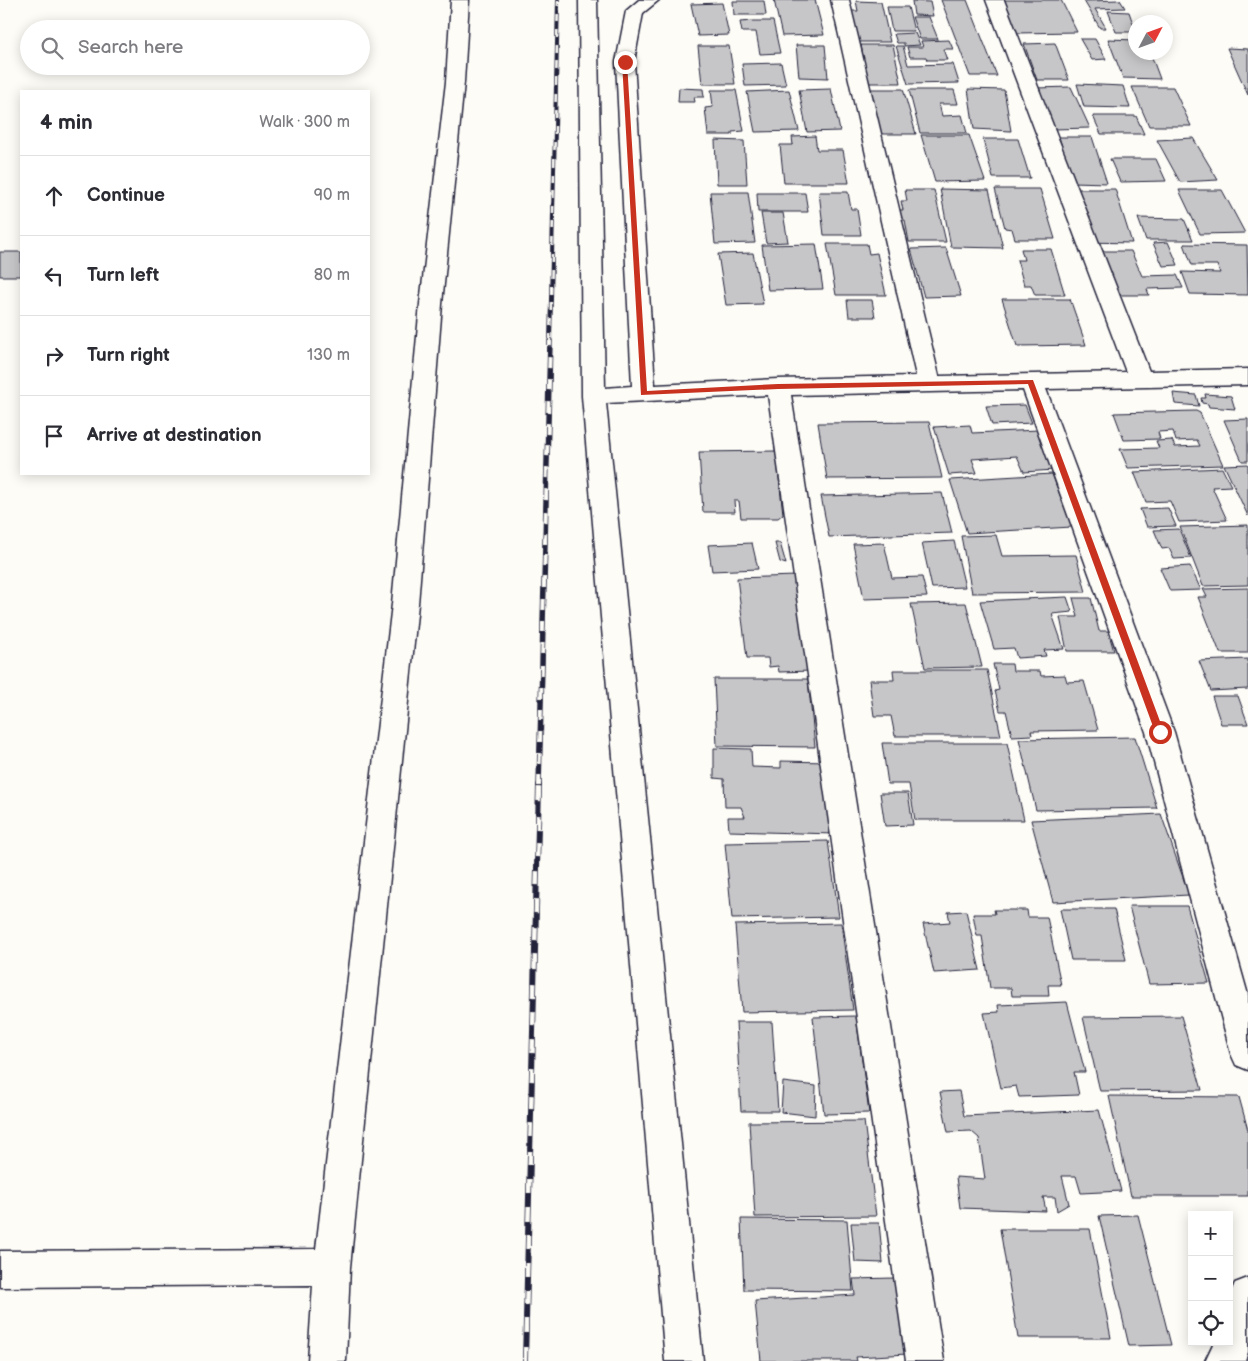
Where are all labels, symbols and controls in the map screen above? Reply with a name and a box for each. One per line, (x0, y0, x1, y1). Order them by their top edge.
north arrow (1128, 15, 1173, 60)
search box (20, 20, 370, 75)
icon: search (38, 34, 66, 62)
text: Search here (78, 36, 183, 59)
route end (614, 51, 637, 74)
text: 4 min (40, 110, 93, 135)
text: Walk · 300 m (259, 113, 350, 132)
icon: ahead (40, 182, 68, 210)
text: Continue (87, 184, 165, 207)
text: 90 m (314, 186, 350, 205)
icon: left (40, 262, 68, 290)
text: Turn left (87, 264, 159, 287)
text: 80 m (314, 266, 350, 285)
icon: right (40, 342, 68, 370)
text: Turn right (87, 344, 170, 367)
text: 130 m (307, 346, 350, 365)
icon: arrive (40, 422, 68, 450)
text: Arrive at destination (87, 424, 262, 447)
route start (1149, 721, 1172, 744)
map controls (1188, 1211, 1233, 1346)
button: + (1188, 1211, 1233, 1256)
button: − (1188, 1256, 1233, 1301)
button: locate (1188, 1301, 1233, 1346)

